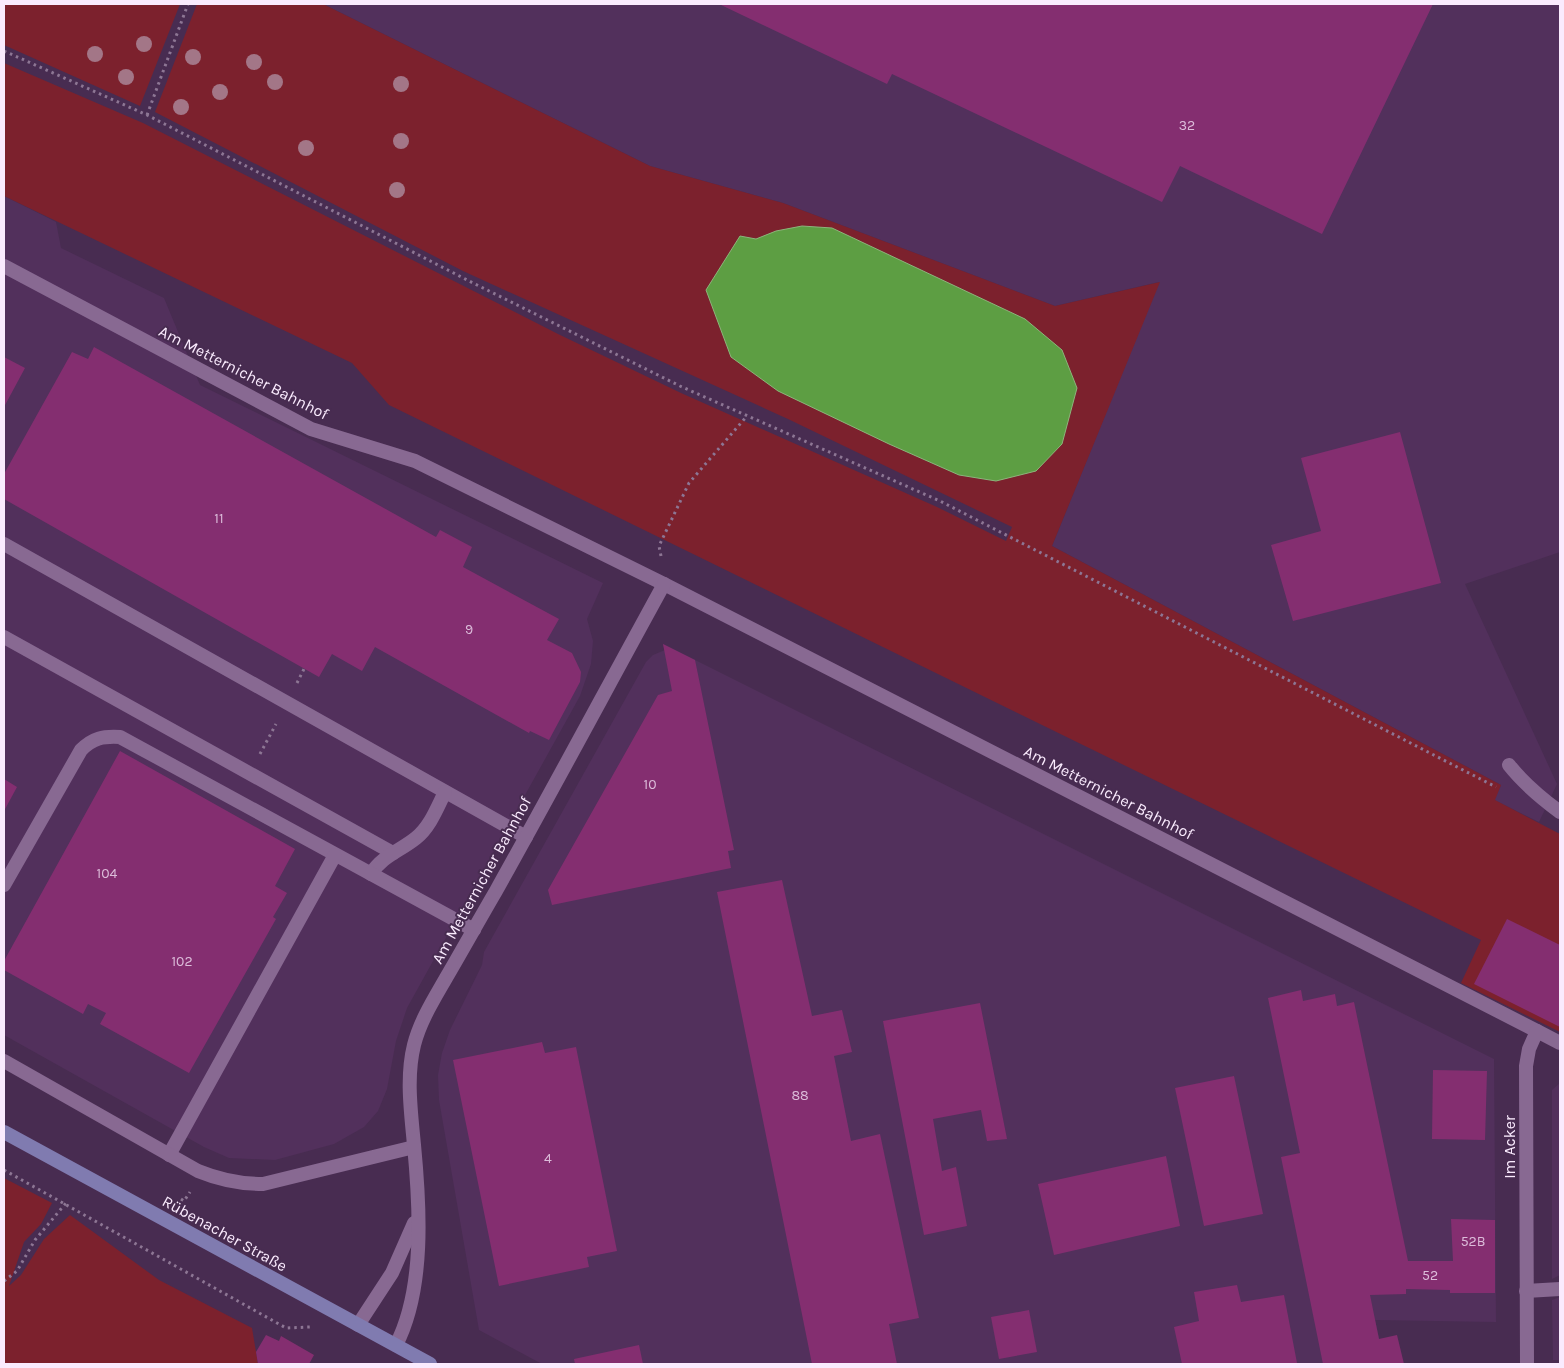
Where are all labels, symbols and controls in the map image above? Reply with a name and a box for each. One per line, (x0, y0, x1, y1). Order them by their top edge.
house number: 32 (1179, 117, 1195, 134)
street label: Am Metternicher Bahnhof (156, 321, 332, 424)
house number: 11 (214, 510, 224, 527)
house number: 9 (465, 621, 473, 638)
street label: Am Metternicher Bahnhof (1021, 741, 1197, 844)
house number: 10 (644, 776, 656, 793)
street label: Am Metternicher Bahnhof (428, 793, 536, 967)
house number: 104 (97, 865, 118, 882)
house number: 102 (171, 953, 193, 970)
house number: 88 (791, 1087, 809, 1104)
street label: Im Acker (1500, 1115, 1519, 1179)
house number: 4 (544, 1150, 552, 1167)
street label: Rübenacher Straße (159, 1191, 290, 1276)
house number: 52B (1461, 1233, 1485, 1250)
house number: 52 (1422, 1267, 1438, 1284)

